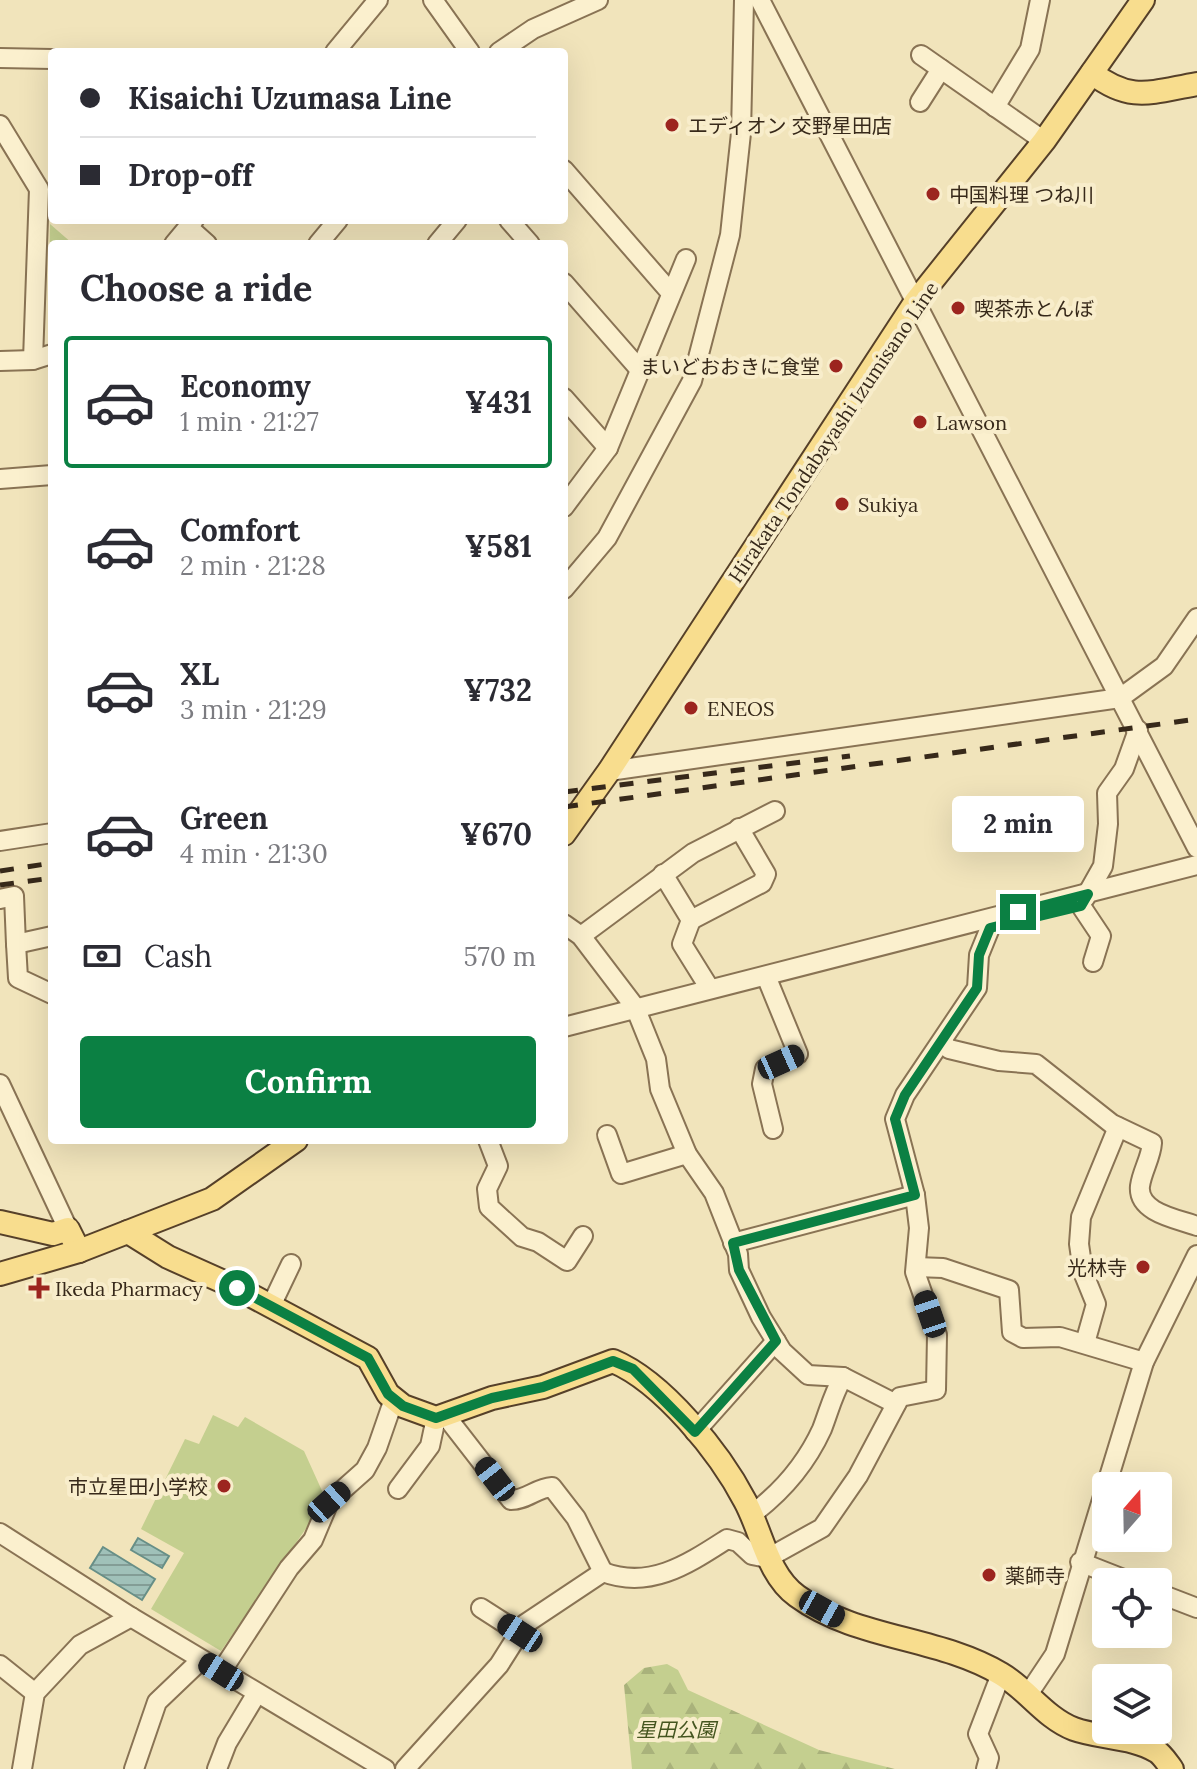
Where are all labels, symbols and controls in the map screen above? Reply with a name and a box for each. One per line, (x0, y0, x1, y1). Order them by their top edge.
text: Kisaichi Uzumasa Line (128, 79, 452, 117)
place label: エディオン 交野星田店 (688, 113, 892, 138)
marker: エディオン 交野星田店 (663, 116, 681, 134)
text: Drop-off (128, 156, 253, 194)
place label: 中国料理 つね川 (949, 182, 1094, 207)
marker: 中国料理 つね川 (924, 185, 942, 203)
text: Choose a ride (80, 265, 312, 311)
street label: Hirakata Tondabayashi Izumisano Line (723, 277, 944, 587)
place label: 喫茶赤とんぼ (974, 296, 1094, 321)
marker: 喫茶赤とんぼ (949, 299, 967, 317)
place label: まいどおおきに食堂 (640, 354, 820, 379)
marker: まいどおおきに食堂 (827, 357, 845, 375)
icon: car (84, 366, 156, 438)
text: Economy (180, 367, 311, 405)
text: ¥431 (465, 383, 532, 421)
text: 1 min · 21:27 (180, 405, 319, 438)
place label: Lawson (936, 410, 1007, 435)
marker: Lawson (911, 413, 929, 431)
place label: Sukiya (858, 492, 918, 517)
marker: Sukiya (833, 495, 851, 513)
icon: car (84, 510, 156, 582)
text: Comfort (180, 511, 300, 549)
text: ¥581 (465, 527, 532, 565)
text: 2 min · 21:28 (180, 549, 326, 582)
icon: car (84, 654, 156, 726)
text: XL (180, 655, 219, 693)
text: ¥732 (463, 671, 532, 709)
text: 3 min · 21:29 (180, 693, 327, 726)
place label: ENEOS (707, 696, 774, 721)
marker: ENEOS (682, 699, 700, 717)
callout: 2 min (952, 796, 1084, 852)
icon: car (84, 798, 156, 870)
text: Green (180, 799, 268, 837)
text: 2 min (983, 807, 1053, 840)
text: ¥670 (460, 815, 532, 853)
text: 4 min · 21:30 (180, 837, 328, 870)
route end (1000, 894, 1036, 930)
icon: cash (80, 934, 124, 978)
text: Cash (144, 937, 212, 975)
text: 570 m (464, 940, 536, 973)
button: Confirm (80, 1036, 536, 1128)
car (754, 1041, 808, 1083)
place label: 光林寺 (1067, 1255, 1127, 1280)
marker: 光林寺 (1134, 1258, 1152, 1276)
route start (219, 1270, 255, 1306)
place label: Ikeda Pharmacy (55, 1276, 203, 1301)
marker: Ikeda Pharmacy (30, 1279, 48, 1297)
car (911, 1287, 949, 1341)
car (471, 1453, 519, 1505)
north arrow (1092, 1472, 1172, 1552)
map controls (1092, 1472, 1172, 1744)
place label: 市立星田小学校 (68, 1474, 208, 1499)
marker: 市立星田小学校 (215, 1477, 233, 1495)
car (303, 1477, 355, 1527)
place label: 薬師寺 (1005, 1563, 1065, 1588)
marker: 薬師寺 (980, 1566, 998, 1584)
button: locate (1092, 1568, 1172, 1648)
car (795, 1587, 849, 1631)
car (493, 1610, 547, 1656)
car (194, 1649, 248, 1695)
button: layers (1092, 1664, 1172, 1744)
park label: 星田公園 (636, 1717, 719, 1742)

